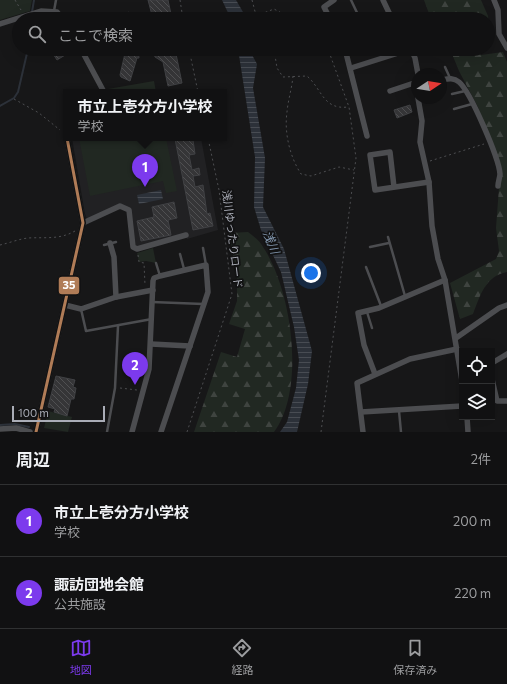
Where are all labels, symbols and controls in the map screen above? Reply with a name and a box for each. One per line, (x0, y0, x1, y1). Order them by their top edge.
search box (12, 12, 495, 56)
icon: search (26, 23, 48, 45)
text: ここで検索 (58, 26, 133, 44)
north arrow (411, 68, 447, 104)
popup (63, 89, 227, 141)
text: 市立上壱分方小学校 (77, 97, 213, 115)
text: 学校 (77, 118, 104, 134)
pin: 1 (132, 154, 158, 187)
street label: 浅川ゆったりロード (221, 189, 245, 289)
water label: 浅川 (261, 228, 284, 258)
your location (301, 263, 321, 283)
line badge: 35 (58, 276, 80, 295)
text: 35 (63, 278, 75, 291)
map controls (459, 348, 495, 420)
button: locate (459, 348, 495, 384)
pin: 2 (122, 352, 148, 385)
button: layers (459, 384, 495, 420)
scale bar (12, 404, 105, 423)
text: 100 m (18, 406, 49, 419)
text: 周辺 (16, 449, 50, 470)
text: 2件 (471, 451, 491, 467)
text: 市立上壱分方小学校 (54, 503, 189, 521)
text: 1 (26, 513, 32, 529)
text: 200 m (453, 513, 491, 529)
text: 学校 (54, 524, 80, 540)
text: 諏訪団地会館 (54, 575, 144, 593)
text: 2 (25, 585, 33, 601)
text: 220 m (454, 585, 491, 601)
text: 公共施設 (54, 596, 106, 612)
tab: 地図 (70, 637, 92, 677)
tab: 経路 (231, 637, 253, 677)
tab: 保存済み (393, 637, 437, 677)

